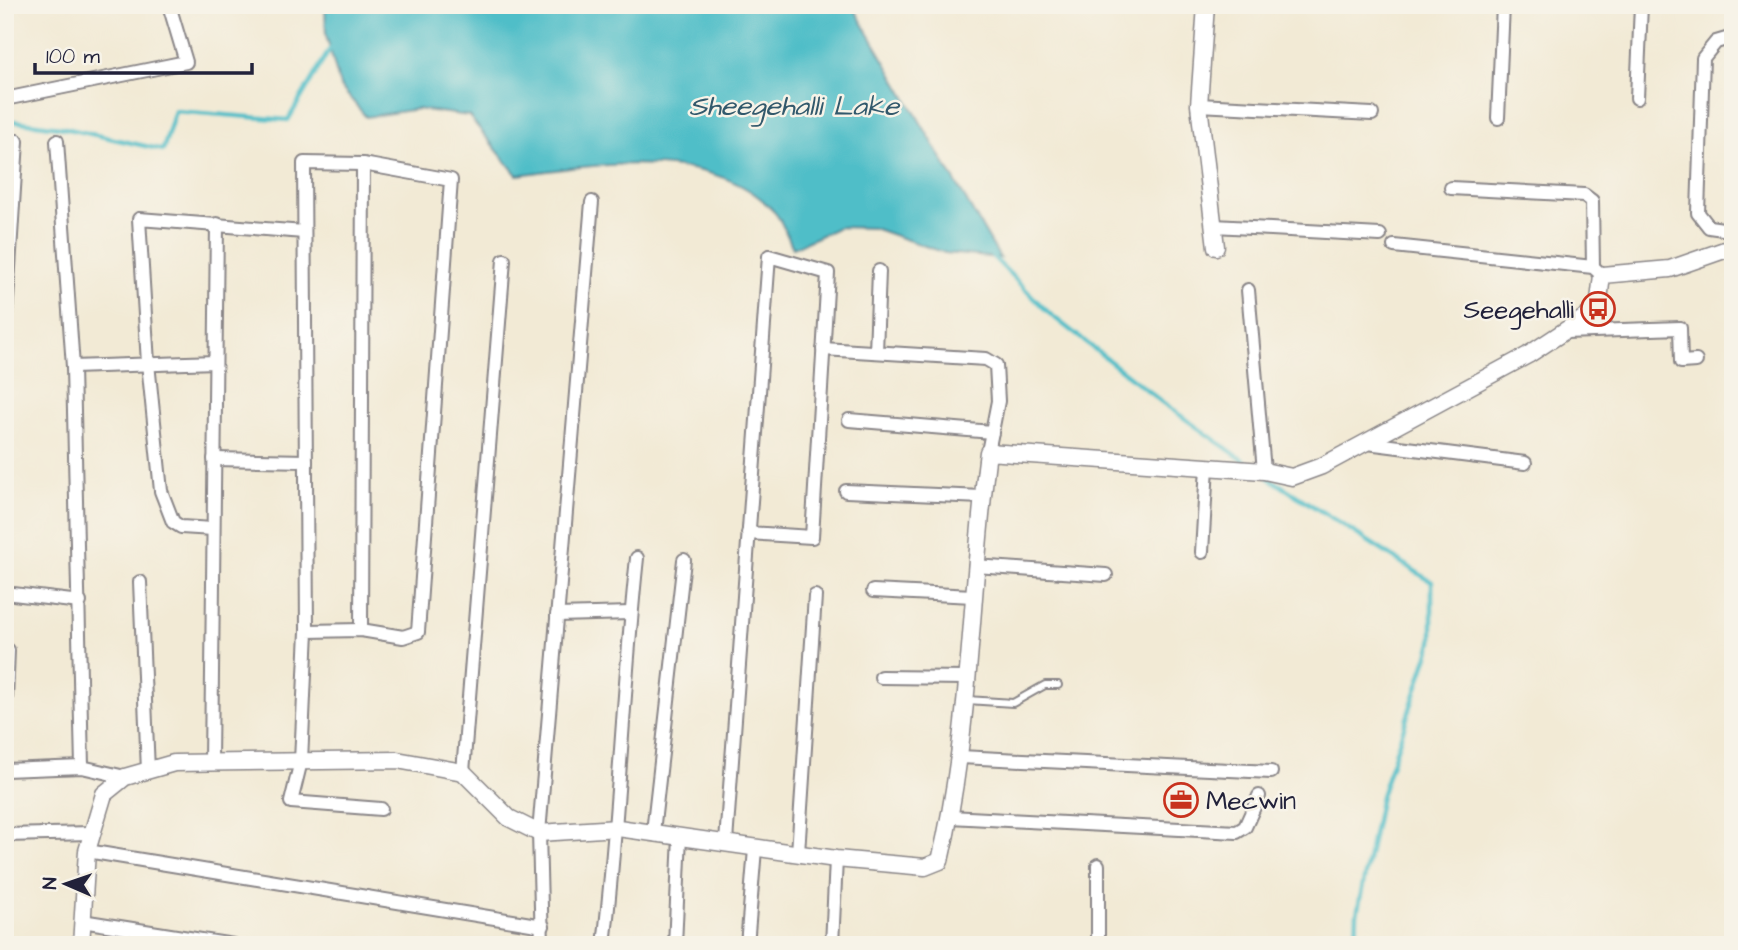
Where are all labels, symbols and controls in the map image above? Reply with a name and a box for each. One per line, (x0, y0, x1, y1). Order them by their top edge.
scale bar (35, 32, 252, 76)
text: 100 m (46, 42, 101, 71)
water label: Sheegehalli Lake (689, 87, 901, 127)
bus stop icon: Seegehalli (1579, 290, 1617, 328)
place label: Seegehalli (1463, 292, 1574, 330)
office icon: Mecwin (1162, 781, 1200, 819)
place label: Mecwin (1206, 783, 1296, 819)
north arrow (32, 848, 102, 918)
text: N (37, 877, 64, 890)

